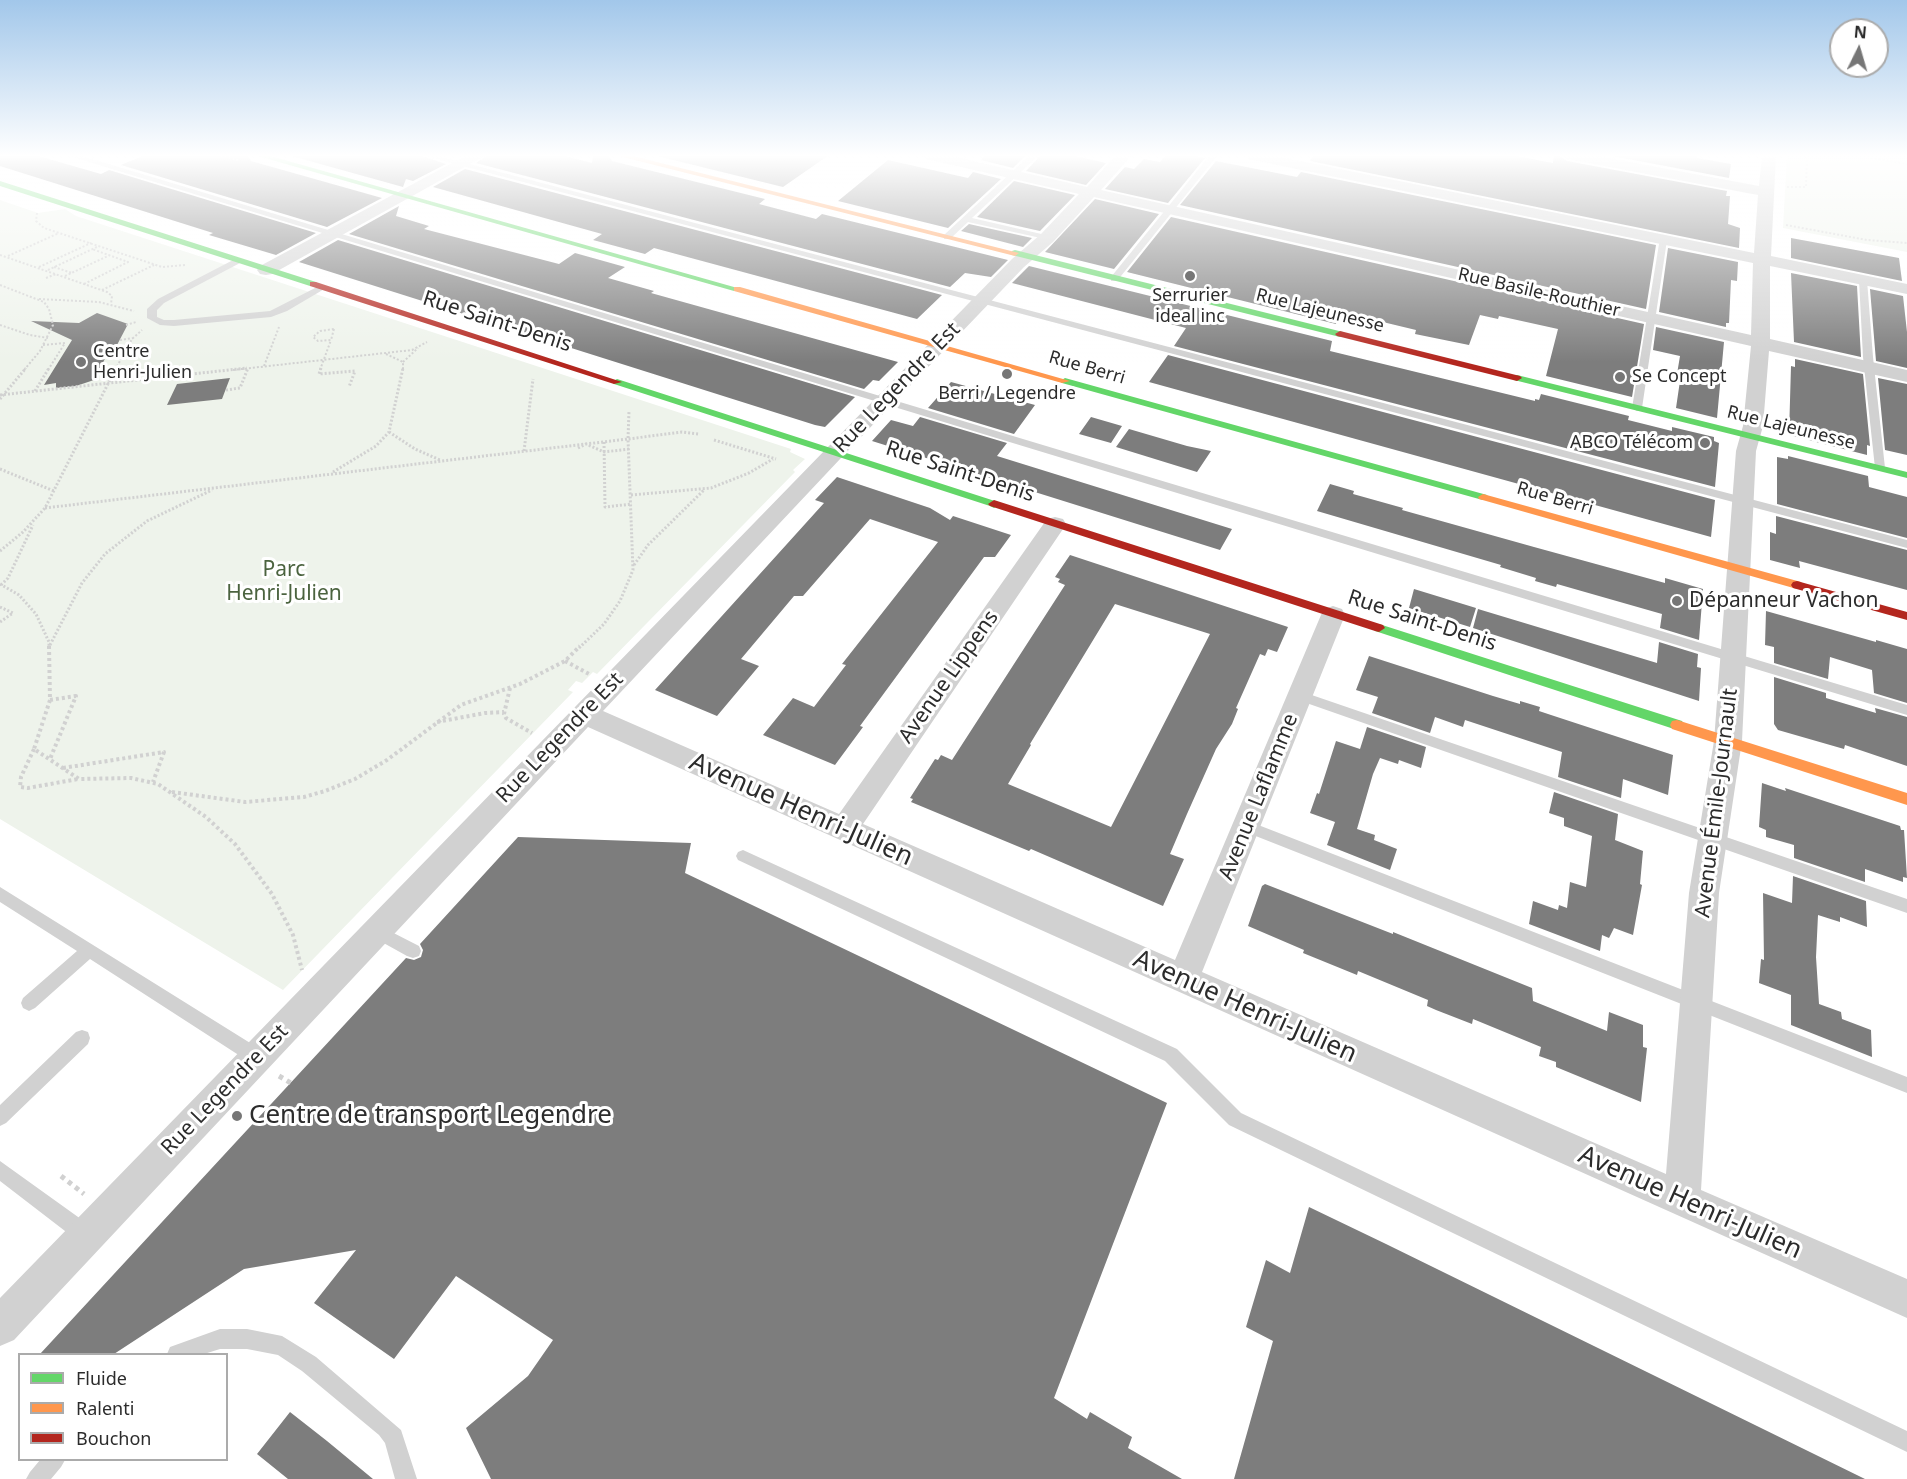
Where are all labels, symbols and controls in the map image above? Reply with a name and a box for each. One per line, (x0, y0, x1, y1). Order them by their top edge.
north arrow (1829, 18, 1889, 78)
text: N (1853, 21, 1868, 44)
street label: Rue Basile-Routhier (1456, 264, 1622, 322)
marker: Serrurier ideal inc (1183, 269, 1197, 283)
place label: Serrurier ideal inc (1152, 285, 1228, 328)
street label: Rue Lajeunesse (1254, 285, 1386, 337)
street label: Rue Saint-Denis (419, 286, 575, 358)
street label: Rue Legendre Est (828, 317, 966, 459)
place label: Centre Henri-Julien (93, 341, 192, 384)
street label: Rue Berri (1046, 347, 1128, 389)
marker: Centre Henri-Julien (74, 355, 88, 369)
place label: Se Concept (1632, 366, 1726, 388)
marker: Berri / Legendre (1000, 367, 1014, 381)
marker: Se Concept (1613, 370, 1627, 384)
place label: Berri / Legendre (938, 383, 1076, 405)
street label: Rue Lajeunesse (1725, 402, 1857, 454)
place label: ABCO Télécom (1570, 432, 1693, 454)
street label: Rue Saint-Denis (882, 436, 1038, 508)
marker: ABCO Télécom (1698, 436, 1712, 450)
street label: Rue Berri (1514, 478, 1596, 520)
park label: Parc Henri-Julien (226, 557, 342, 607)
street label: Rue Saint-Denis (1344, 585, 1500, 657)
place label: Dépanneur Vachon (1689, 588, 1878, 614)
marker: Dépanneur Vachon (1670, 594, 1684, 608)
street label: Avenue Lippens (894, 606, 1004, 748)
street label: Rue Legendre Est (491, 667, 629, 809)
street label: Avenue Émile-Journault (1690, 687, 1744, 919)
street label: Avenue Laflamme (1214, 710, 1304, 884)
street label: Avenue Henri-Julien (684, 747, 918, 873)
street label: Avenue Henri-Julien (1128, 944, 1362, 1070)
street label: Rue Legendre Est (156, 1019, 294, 1161)
place label: Centre de transport Legendre (249, 1100, 612, 1132)
marker: Centre de transport Legendre (230, 1109, 244, 1123)
street label: Avenue Henri-Julien (1573, 1140, 1807, 1266)
legend (18, 1353, 228, 1461)
text: Fluide (76, 1366, 127, 1390)
text: Ralenti (76, 1396, 134, 1420)
text: Bouchon (76, 1426, 152, 1450)

